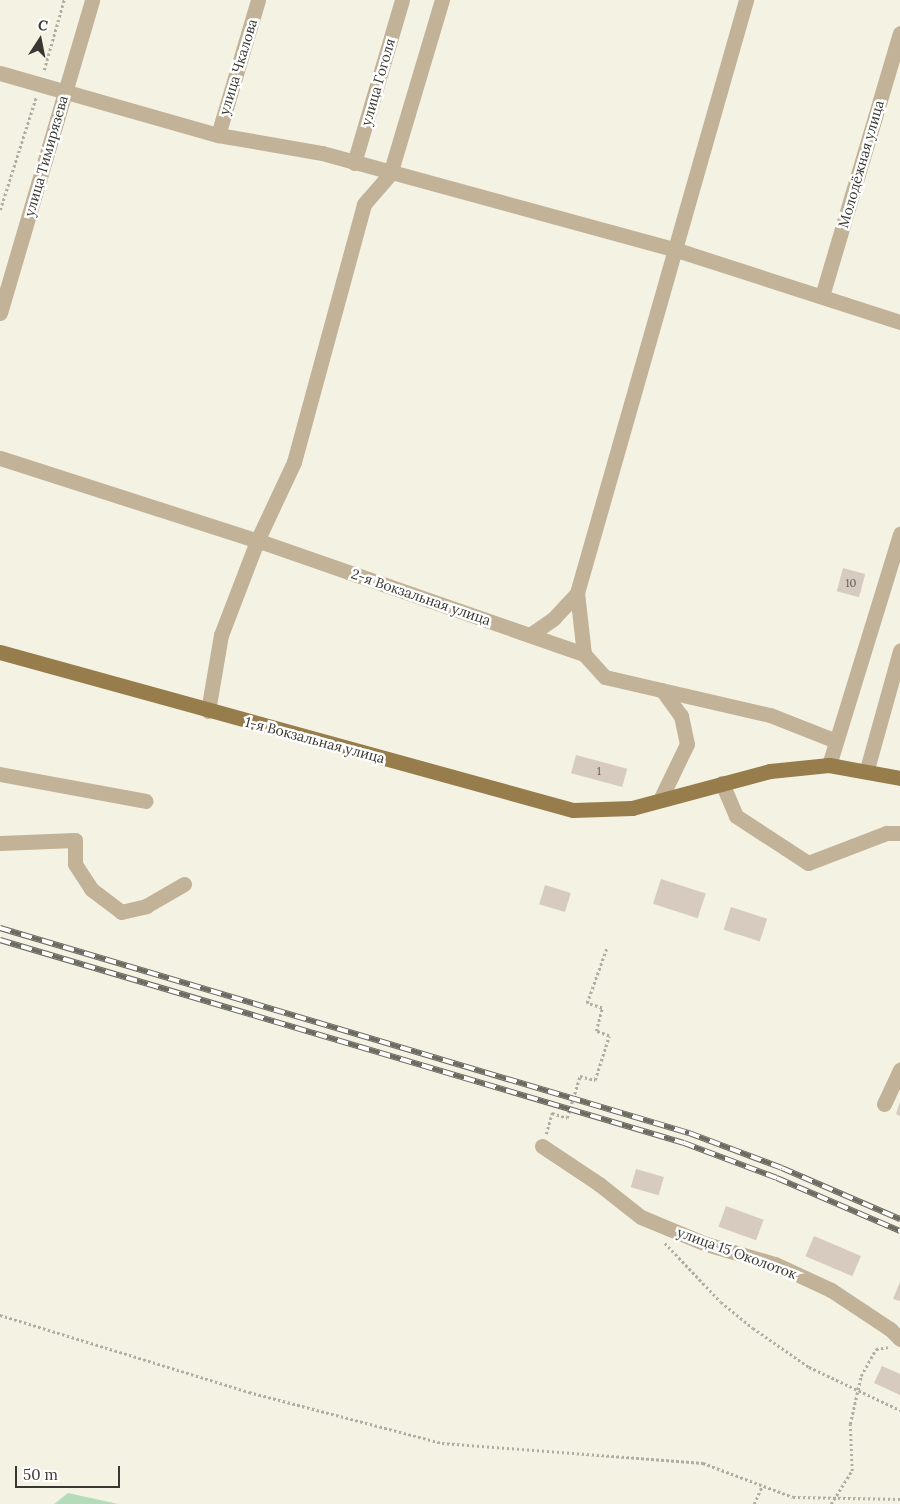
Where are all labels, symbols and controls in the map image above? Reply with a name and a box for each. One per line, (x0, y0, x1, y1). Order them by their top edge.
north arrow (15, 15, 65, 65)
text: С (36, 16, 49, 35)
street label: улица Чкалова (215, 17, 261, 117)
street label: улица Гоголя (358, 36, 398, 128)
street label: улица Тимирязева (21, 94, 71, 218)
street label: Молодёжная улица (835, 98, 887, 230)
street label: 2-я Вокзальная улица (349, 565, 493, 629)
house number: 10 (846, 576, 856, 590)
street label: 1-я Вокзальная улица (243, 713, 387, 767)
house number: 1 (597, 764, 601, 778)
street label: улица 15 Околоток (675, 1224, 799, 1282)
scale bar (18, 1456, 122, 1488)
text: 50 m (23, 1465, 58, 1484)

